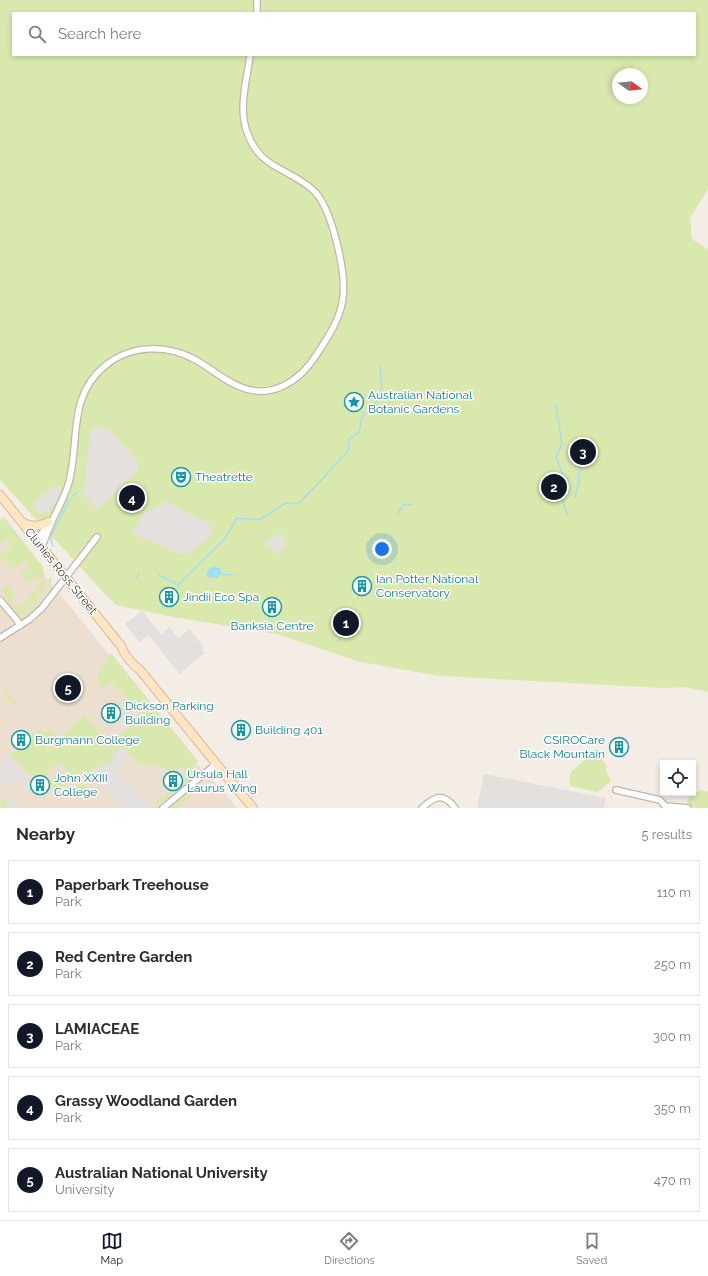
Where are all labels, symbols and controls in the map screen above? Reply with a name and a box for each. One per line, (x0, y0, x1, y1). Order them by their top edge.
search box (12, 12, 696, 56)
icon: search (26, 23, 48, 45)
text: Search here (58, 25, 141, 43)
north arrow (612, 68, 648, 104)
place label: Australian National Botanic Gardens (368, 388, 473, 416)
place icon: Australian National Botanic Gardens (343, 391, 365, 413)
pin: 3 (570, 437, 596, 467)
theatre icon: Theatrette (170, 466, 192, 488)
place label: Theatrette (195, 470, 253, 484)
pin: 2 (541, 472, 567, 502)
pin: 4 (119, 483, 145, 513)
street label: Clunies Ross Street (22, 525, 100, 617)
your location (372, 539, 392, 559)
place label: Ian Potter National Conservatory (376, 572, 479, 600)
building icon: Ian Potter National Conservatory (351, 575, 373, 597)
building icon: Jindii Eco Spa (158, 586, 180, 608)
place label: Jindii Eco Spa (183, 590, 259, 604)
building icon: Banksia Centre (261, 596, 283, 618)
pin: 1 (333, 608, 359, 638)
place label: Banksia Centre (230, 619, 314, 633)
pin: 5 (55, 673, 81, 703)
place label: Dickson Parking Building (125, 699, 214, 727)
building icon: Dickson Parking Building (100, 702, 122, 724)
building icon: Building 401 (230, 719, 252, 741)
place label: Building 401 (255, 723, 323, 737)
building icon: Burgmann College (10, 729, 32, 751)
place label: Burgmann College (35, 733, 140, 747)
place label: CSIROCare Black Mountain (519, 733, 605, 761)
building icon: CSIROCare Black Mountain (608, 736, 630, 758)
map controls (660, 760, 696, 796)
button: locate (660, 760, 696, 796)
place label: Ursula Hall Laurus Wing (187, 767, 257, 795)
building icon: Ursula Hall Laurus Wing (162, 770, 184, 792)
place label: John XXIII College (54, 771, 108, 799)
building icon: John XXIII College (29, 774, 51, 796)
text: Nearby (16, 824, 75, 844)
text: 5 results (641, 827, 692, 842)
text: Paperbark Treehouse (55, 876, 209, 894)
text: 1 (27, 885, 33, 900)
text: 110 m (657, 885, 691, 900)
text: Park (55, 894, 82, 909)
text: Red Centre Garden (55, 948, 192, 966)
text: 2 (26, 957, 34, 972)
text: 250 m (654, 957, 691, 972)
text: Park (55, 966, 82, 981)
text: LAMIACEAE (55, 1020, 139, 1038)
text: 3 (26, 1029, 34, 1044)
text: 300 m (653, 1029, 691, 1044)
text: Park (55, 1038, 82, 1053)
text: Grassy Woodland Garden (55, 1092, 237, 1110)
text: 4 (26, 1101, 34, 1116)
text: 350 m (654, 1101, 691, 1116)
text: Park (55, 1110, 82, 1125)
text: Australian National University (55, 1164, 268, 1182)
text: 5 (26, 1173, 34, 1188)
text: 470 m (654, 1173, 691, 1188)
text: University (55, 1182, 115, 1197)
tab: Map (101, 1230, 123, 1267)
tab: Directions (324, 1230, 375, 1267)
tab: Saved (576, 1230, 607, 1267)

